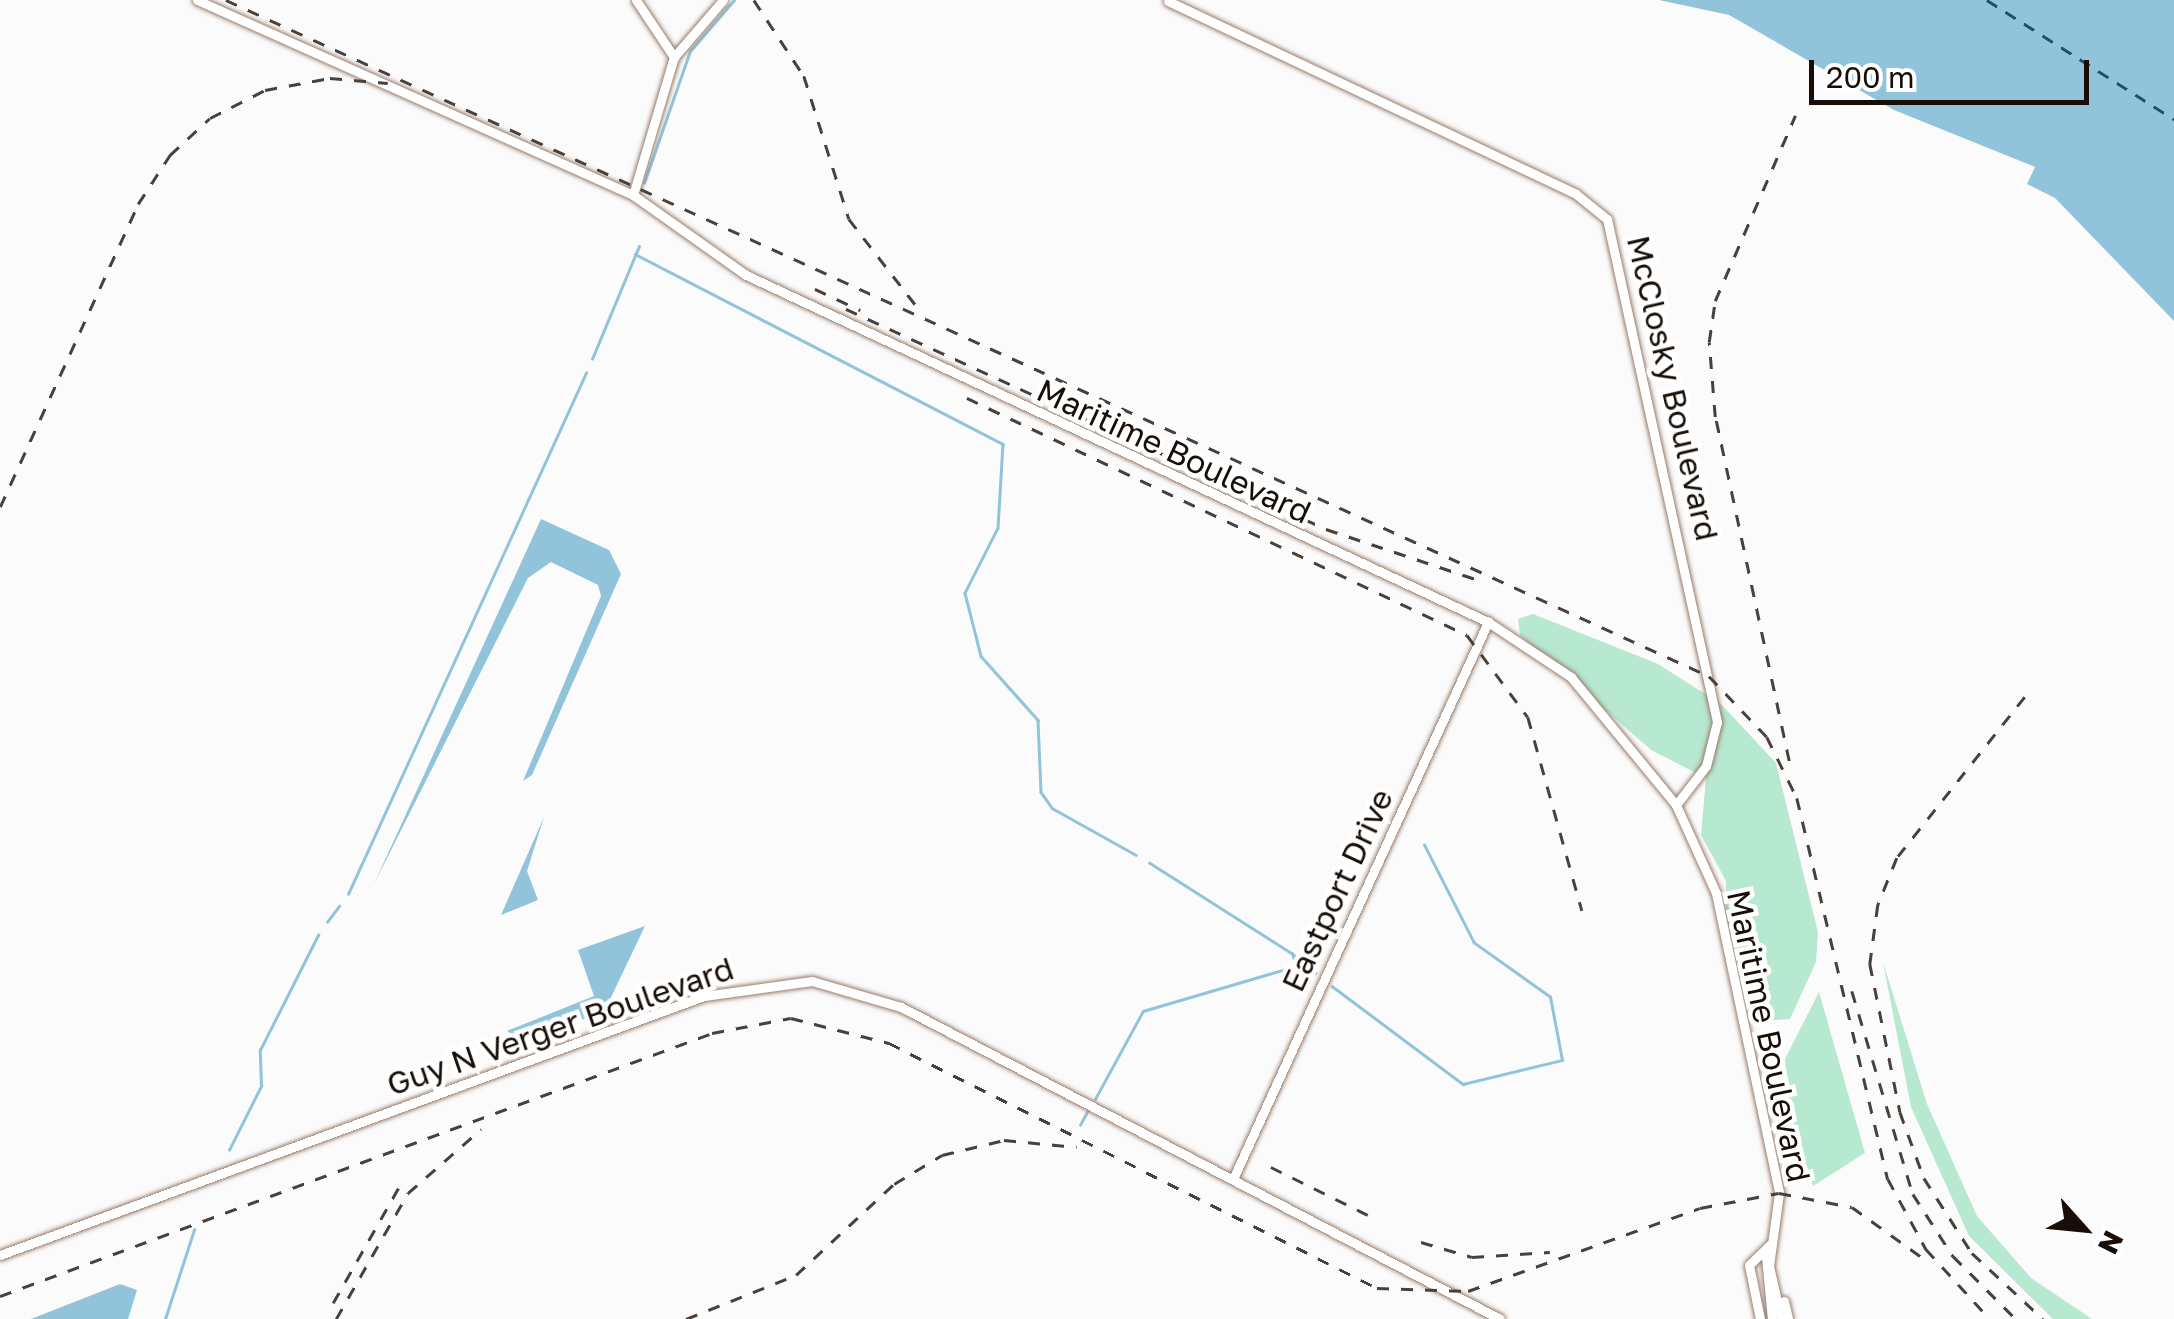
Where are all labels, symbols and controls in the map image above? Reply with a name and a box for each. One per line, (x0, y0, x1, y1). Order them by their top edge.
scale bar (1814, 40, 2094, 102)
text: 200 m (1826, 59, 1915, 95)
street label: McClosky Boulevard (1619, 232, 1727, 544)
street label: Maritime Boulevard (1031, 371, 1317, 531)
street label: Eastport Drive (1273, 783, 1401, 997)
street label: Maritime Boulevard (1719, 886, 1819, 1186)
street label: Guy N Verger Boulevard (382, 949, 738, 1103)
north arrow (2034, 1179, 2134, 1279)
text: N (2092, 1226, 2131, 1260)

